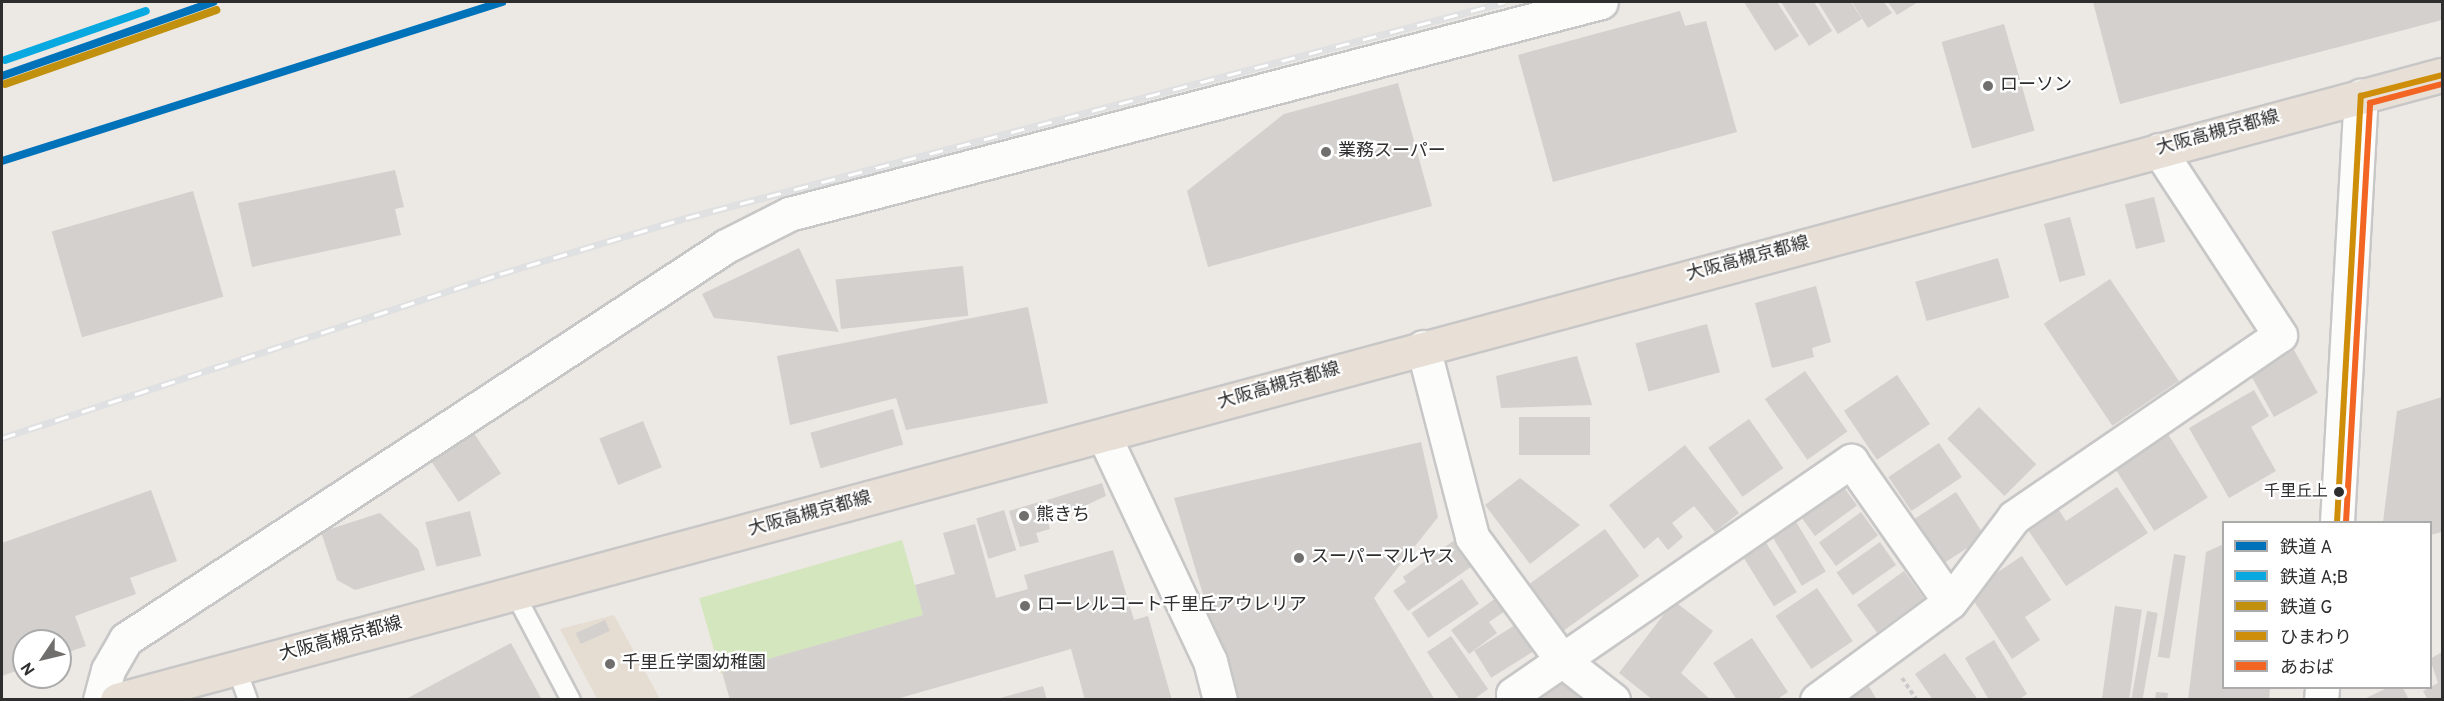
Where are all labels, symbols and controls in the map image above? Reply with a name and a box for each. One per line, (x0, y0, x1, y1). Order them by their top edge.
place label: ローソン (2000, 75, 2072, 97)
marker: ローソン (1981, 79, 1995, 93)
street label: 大阪高槻京都線 (2154, 107, 2282, 161)
place label: 業務スーパー (1338, 141, 1446, 163)
marker: 業務スーパー (1319, 145, 1333, 159)
street label: 大阪高槻京都線 (1684, 233, 1812, 287)
street label: 大阪高槻京都線 (1215, 359, 1343, 415)
place label: 千里丘上 (2264, 482, 2328, 502)
marker: 千里丘上 (2333, 486, 2345, 498)
street label: 大阪高槻京都線 (746, 488, 874, 542)
place label: 熊きち (1036, 505, 1090, 527)
marker: 熊きち (1017, 509, 1031, 523)
legend (2222, 521, 2432, 689)
text: 鉄道 A (2280, 537, 2332, 560)
place label: スーパーマルヤス (1311, 547, 1455, 569)
marker: スーパーマルヤス (1292, 551, 1306, 565)
text: 鉄道 A;B (2280, 567, 2348, 590)
place label: ローレルコート千里丘アウレリア (1037, 595, 1307, 617)
text: 鉄道 G (2280, 597, 2333, 620)
marker: ローレルコート千里丘アウレリア (1018, 599, 1032, 613)
street label: 大阪高槻京都線 (277, 613, 405, 667)
text: ひまわり (2280, 627, 2352, 650)
north arrow (12, 629, 72, 689)
place label: 千里丘学園幼稚園 (622, 653, 766, 675)
marker: 千里丘学園幼稚園 (603, 657, 617, 671)
text: あおば (2280, 657, 2334, 680)
text: N (17, 658, 40, 679)

